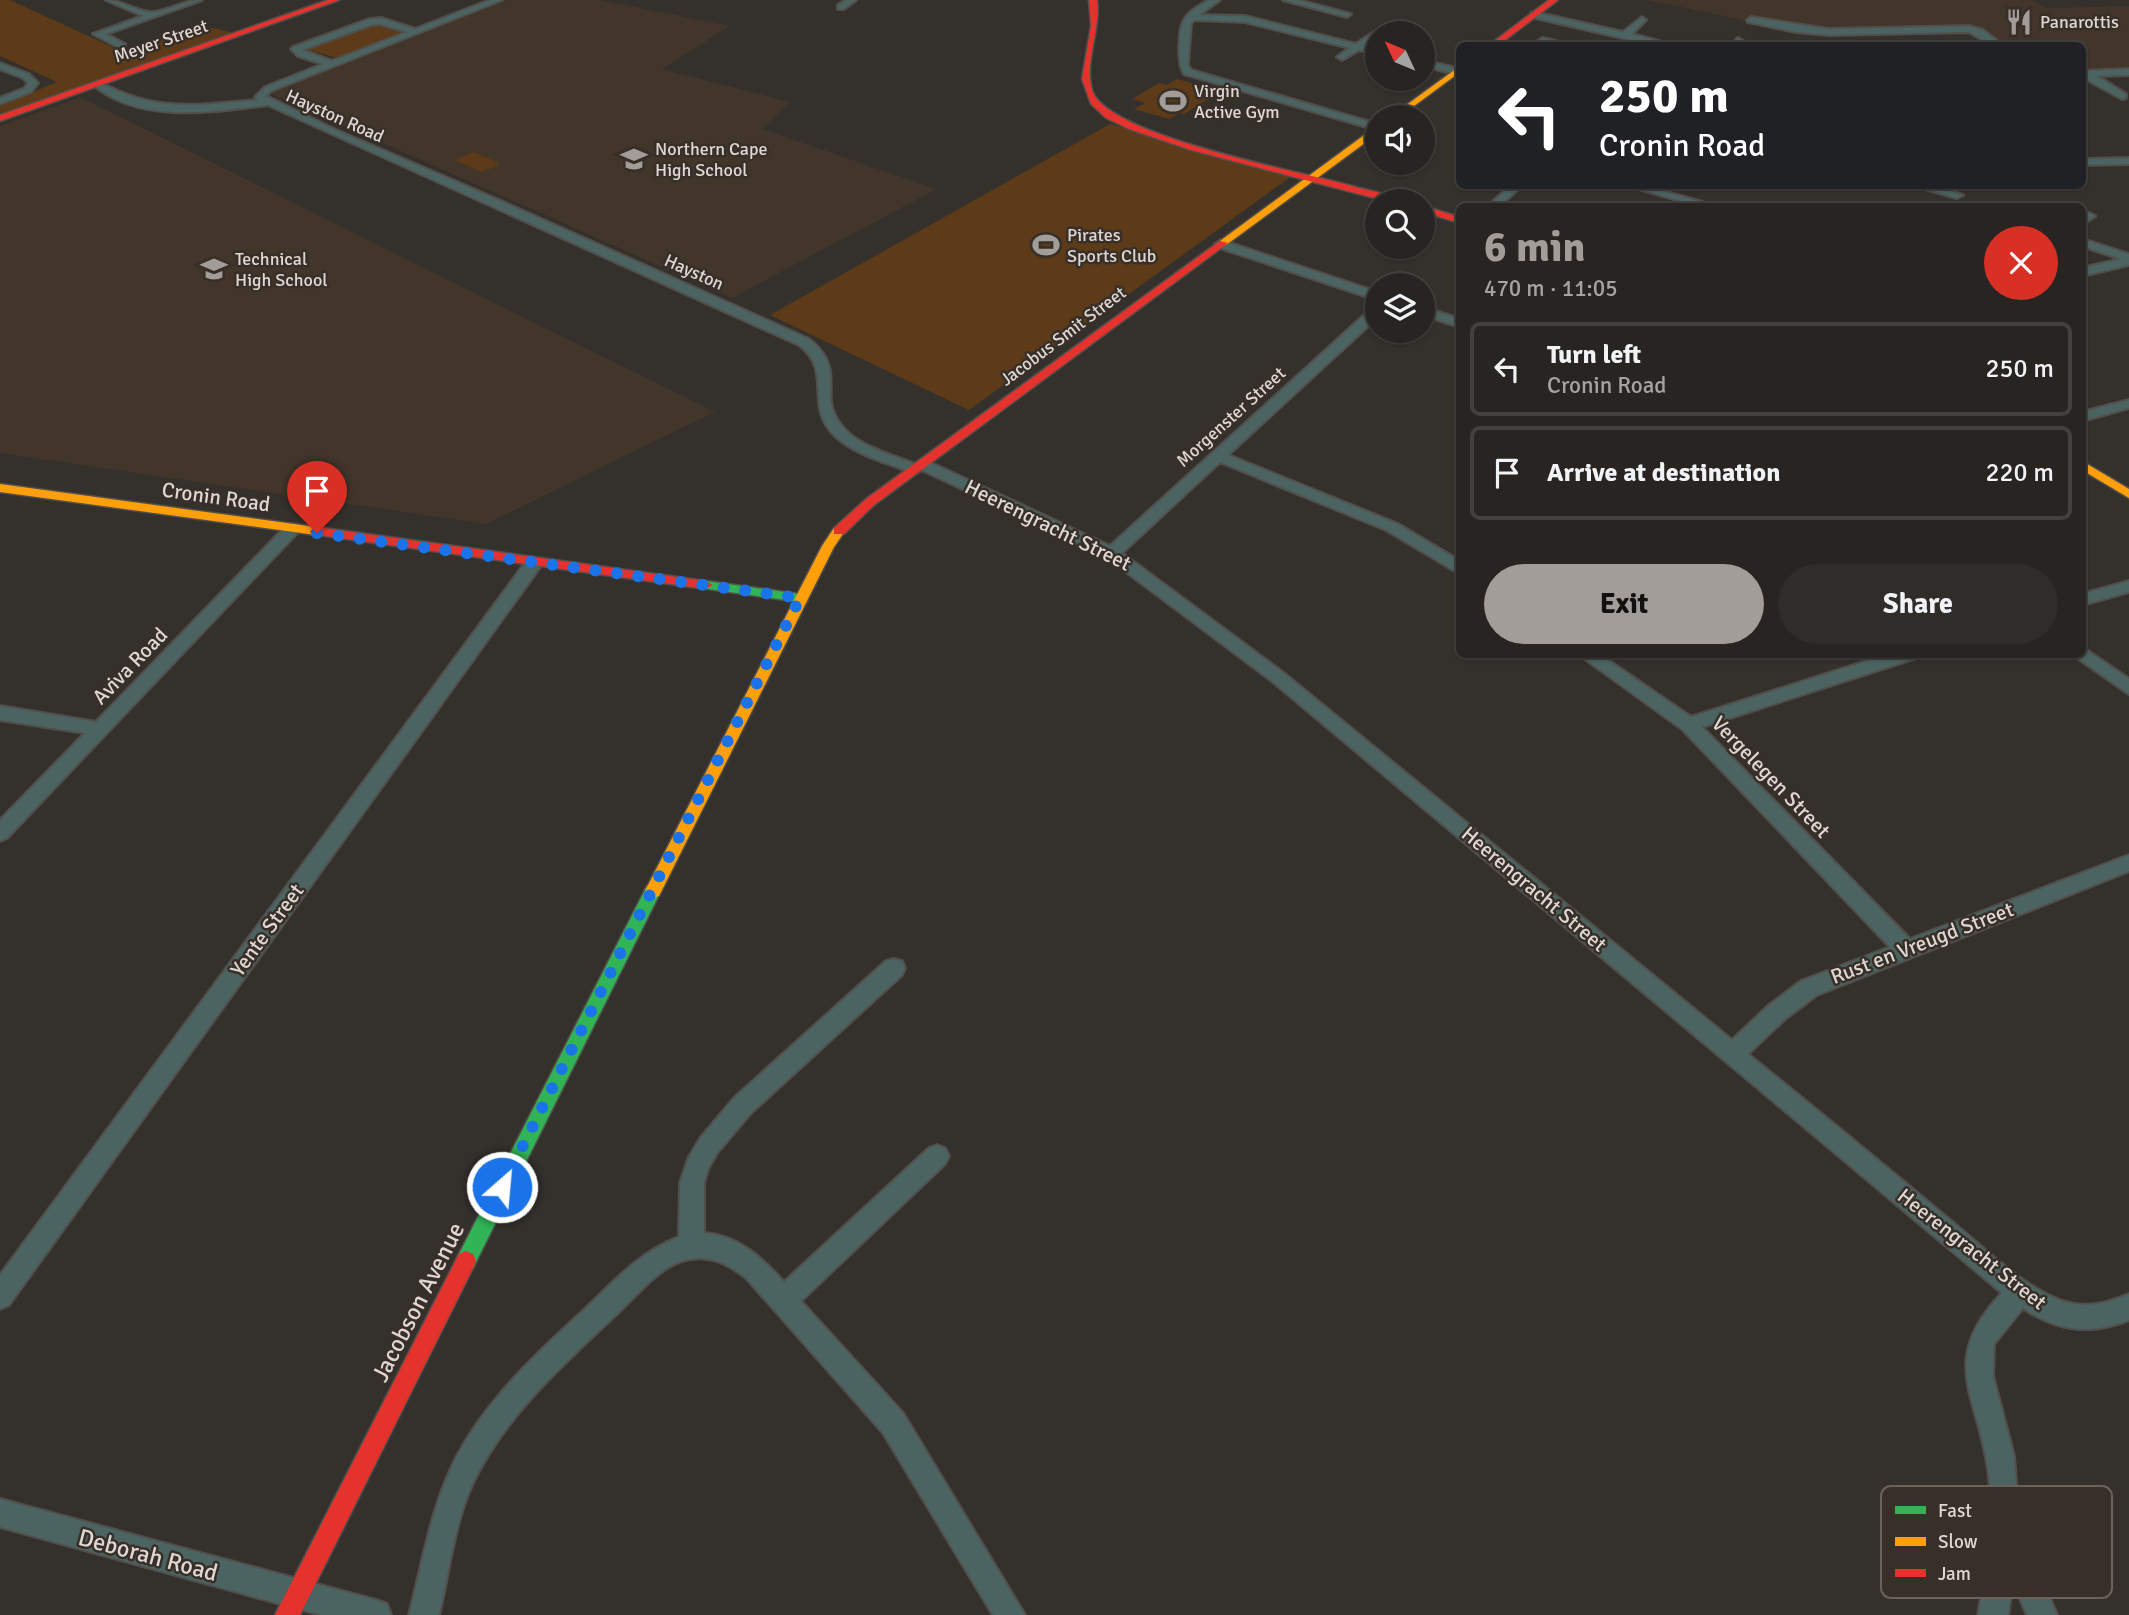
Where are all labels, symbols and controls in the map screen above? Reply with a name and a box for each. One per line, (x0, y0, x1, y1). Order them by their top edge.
restaurant icon: Panarottis (2004, 7, 2034, 37)
place label: Panarottis (2040, 11, 2119, 33)
street label: Meyer Street (111, 15, 211, 67)
north arrow (1365, 21, 1435, 91)
map controls (1365, 21, 1435, 343)
text: 250 m (1599, 66, 1729, 126)
icon: left (1484, 70, 1575, 161)
place label: Virgin Active Gym (1194, 80, 1280, 123)
street label: Hayston Road (283, 85, 387, 147)
sports icon: Virgin Active Gym (1158, 86, 1188, 116)
button: sound (1365, 105, 1435, 175)
text: Cronin Road (1599, 126, 1765, 165)
place label: Northern Cape High School (655, 138, 768, 181)
school or university icon: Northern Cape High School (619, 144, 649, 174)
button: search (1365, 189, 1435, 259)
text: 6 min (1484, 222, 1585, 273)
place label: Pirates Sports Club (1067, 224, 1156, 267)
button: close (1984, 226, 2058, 300)
sports icon: Pirates Sports Club (1031, 230, 1061, 260)
place label: Technical High School (235, 248, 328, 291)
street label: Hayston (661, 249, 727, 295)
school or university icon: Technical High School (199, 254, 229, 284)
button: layers (1365, 273, 1435, 343)
text: 470 m · 11:05 (1484, 274, 1618, 303)
street label: Jacobus Smit Street (996, 282, 1130, 390)
text: Turn left (1547, 339, 1641, 371)
icon: left (1488, 350, 1526, 388)
text: 250 m (1985, 353, 2054, 385)
street label: Morgenster Street (1172, 362, 1290, 472)
text: Cronin Road (1547, 371, 1667, 400)
icon: arrive (1488, 454, 1526, 492)
text: Arrive at destination (1547, 457, 1780, 489)
text: 220 m (1985, 457, 2054, 489)
pin (287, 461, 347, 533)
icon: arrive (298, 472, 336, 510)
street label: Heerengracht Street (961, 473, 1135, 577)
street label: Cronin Road (160, 477, 272, 517)
button: Exit (1484, 564, 1764, 644)
button: Share (1778, 564, 2058, 644)
street label: Aviva Road (87, 622, 173, 710)
street label: Vergelegen Street (1706, 711, 1836, 843)
street label: Heerengracht Street (1456, 821, 1612, 957)
street label: Yente Street (225, 879, 309, 981)
street label: Rust en Vreugd Street (1827, 896, 2017, 990)
position arrow (465, 1150, 539, 1224)
street label: Heerengracht Street (1892, 1183, 2052, 1315)
street label: Jacobson Avenue (365, 1217, 471, 1387)
legend (1881, 1486, 2112, 1598)
text: Fast (1938, 1499, 1972, 1523)
street label: Deborah Road (75, 1522, 221, 1588)
text: Slow (1938, 1530, 1978, 1554)
text: Jam (1938, 1562, 1971, 1586)

